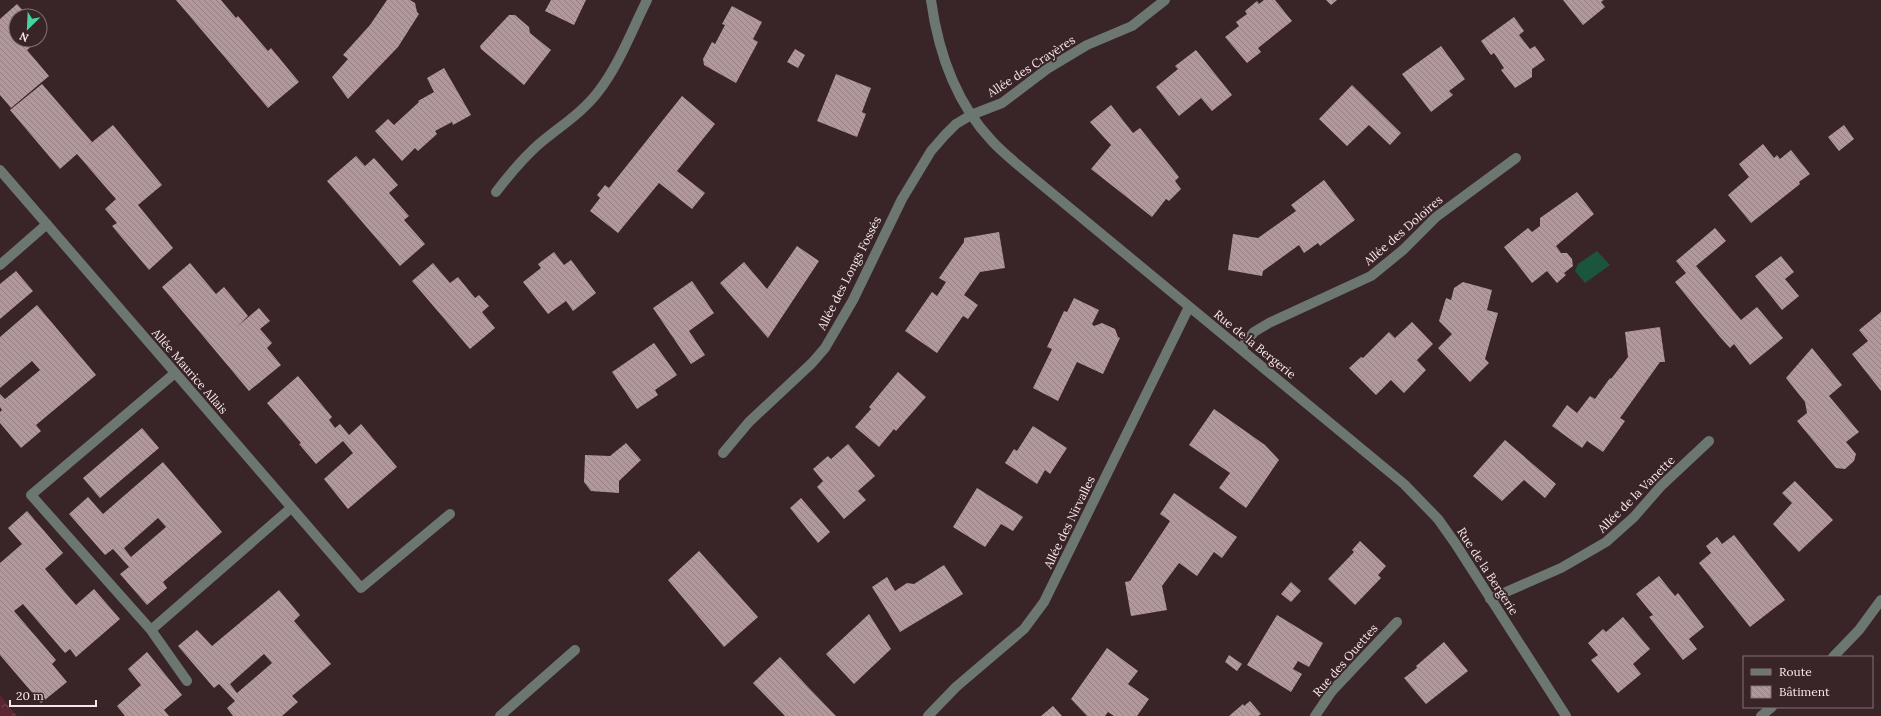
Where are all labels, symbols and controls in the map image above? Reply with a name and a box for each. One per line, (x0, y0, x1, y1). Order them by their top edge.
north arrow (8, 8, 48, 48)
text: N (17, 29, 31, 45)
street label: Allée des Crayères (983, 32, 1078, 101)
street label: Allée des Doloires (1360, 191, 1446, 269)
street label: Allée des Longs Fossés (813, 213, 884, 333)
street label: Rue de la Bergerie (1211, 306, 1299, 382)
street label: Allée Maurice Allais (148, 325, 231, 417)
street label: Allée de la Vanette (1594, 452, 1678, 536)
street label: Allée des Nirvalles (1040, 473, 1098, 572)
street label: Rue de la Bergerie (1454, 525, 1522, 618)
street label: Rue des Ouettes (1309, 620, 1381, 699)
legend (1743, 656, 1873, 708)
text: Route (1779, 664, 1812, 679)
scale bar (10, 682, 96, 708)
text: Bâtiment (1779, 684, 1830, 699)
text: 20 m (16, 688, 44, 703)

